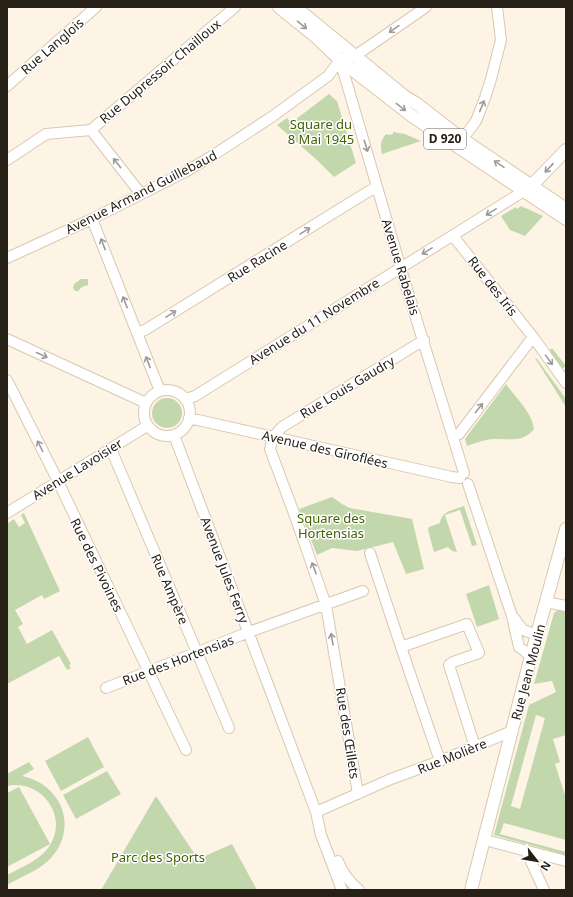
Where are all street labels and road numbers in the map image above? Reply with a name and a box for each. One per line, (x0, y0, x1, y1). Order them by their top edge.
street label: Rue Langlois (17, 14, 87, 78)
street label: Rue Dupressoir Chailloux (95, 15, 225, 127)
road number: D 920 (424, 129, 466, 149)
street label: Avenue Armand Guillebaud (62, 146, 220, 238)
street label: Avenue Rabelais (378, 217, 424, 317)
street label: Rue Racine (224, 236, 290, 286)
street label: Rue des Iris (464, 252, 522, 320)
street label: Avenue du 11 Novembre (245, 273, 383, 369)
street label: Rue Louis Gaudry (296, 351, 398, 422)
street label: Avenue des Giroflées (260, 426, 390, 472)
street label: Avenue Lavoisier (28, 434, 126, 504)
street label: Avenue Jules Ferry (196, 514, 254, 626)
street label: Rue des Pivoines (66, 515, 128, 615)
street label: Rue Ampère (147, 551, 193, 627)
street label: Rue Jean Moulin (507, 622, 549, 722)
street label: Rue des Hortensias (120, 630, 236, 690)
street label: Rue des Œillets (332, 686, 364, 780)
street label: Rue Molière (415, 734, 489, 778)

